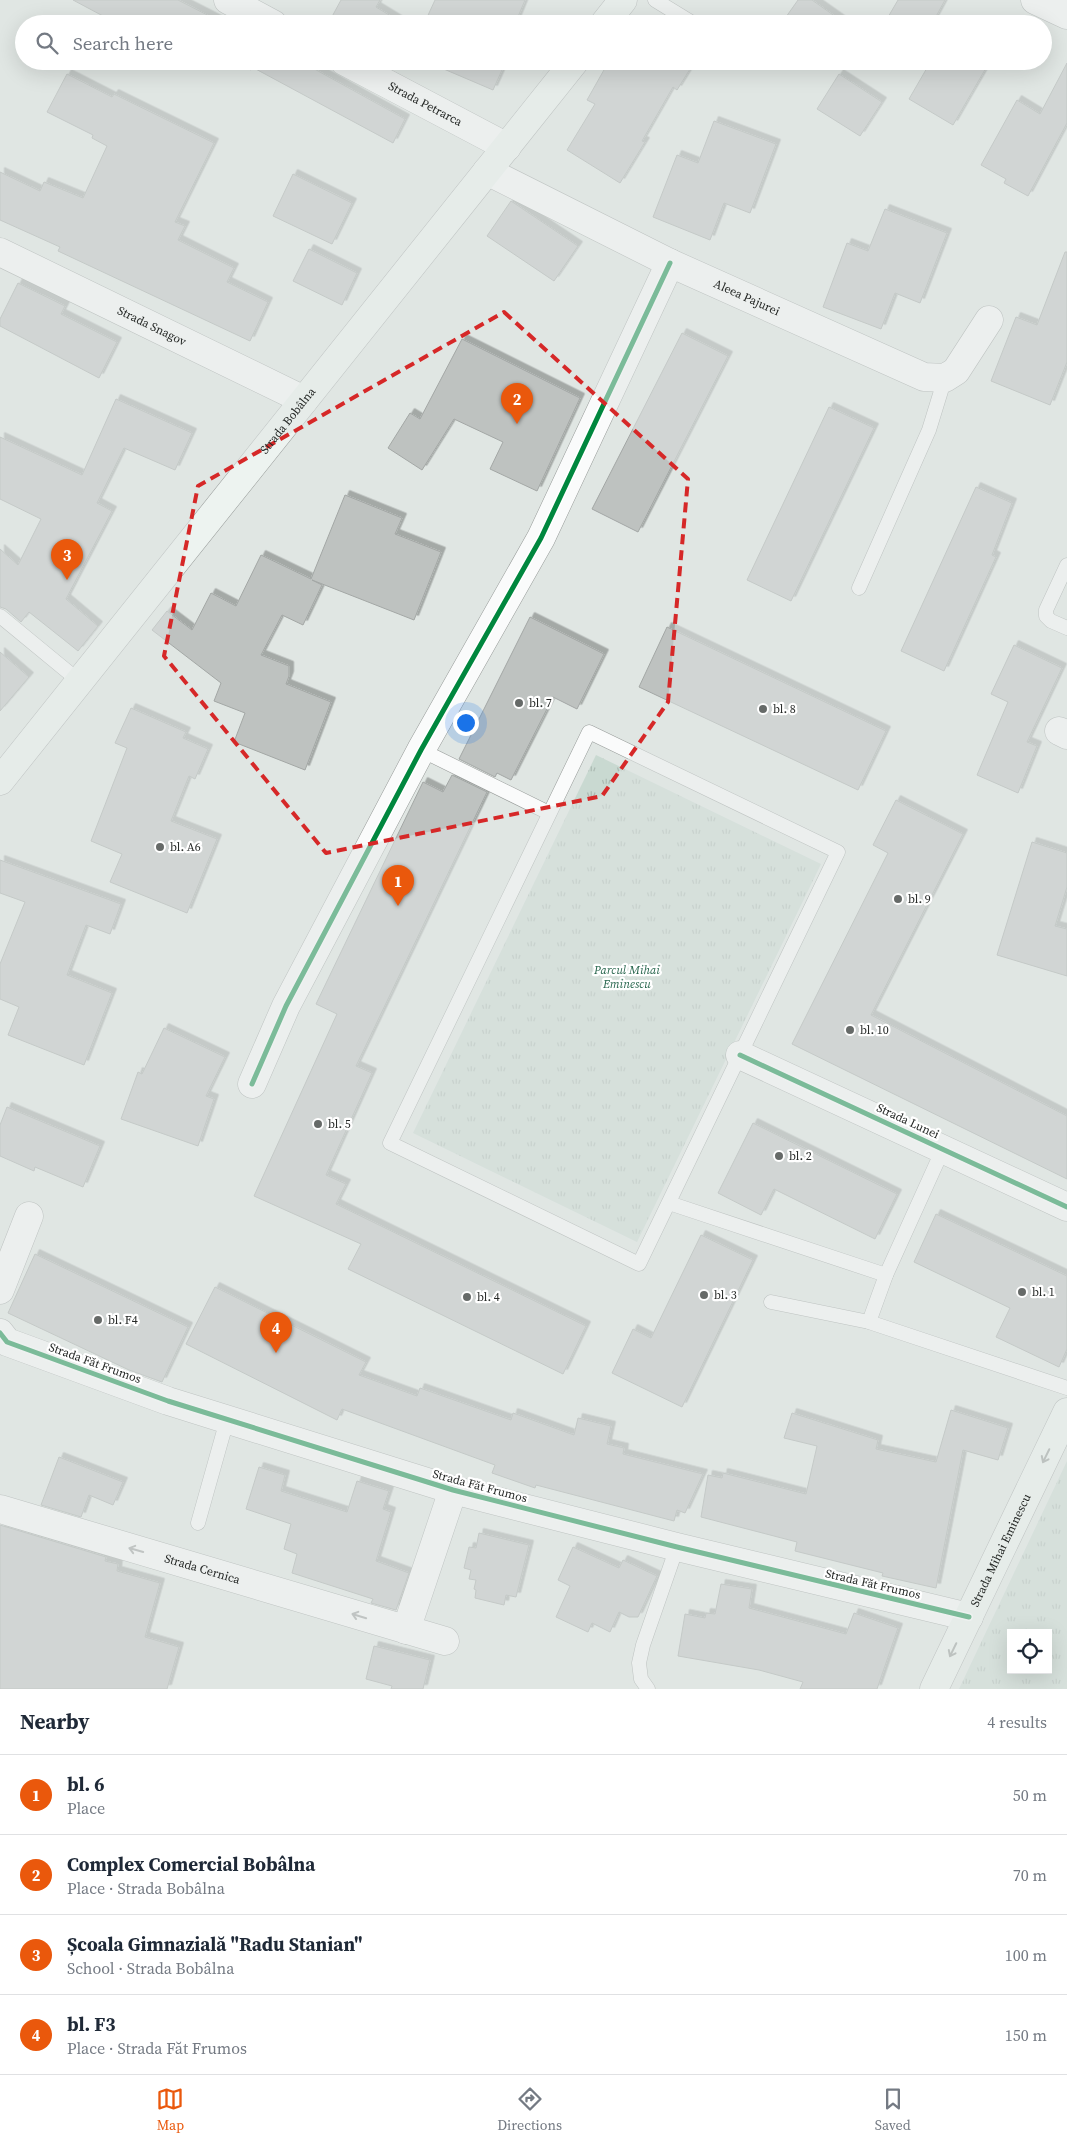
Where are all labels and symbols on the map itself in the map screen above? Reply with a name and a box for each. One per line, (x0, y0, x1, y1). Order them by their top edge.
street label: Strada Petrarca (386, 78, 466, 130)
street label: Aleea Pajurei (711, 276, 783, 319)
street label: Strada Snagov (115, 302, 189, 350)
pin: 2 (501, 383, 533, 424)
street label: Strada Bobâlna (256, 384, 320, 457)
pin: 3 (51, 539, 83, 580)
place label: bl. 7 (529, 695, 552, 711)
marker: bl. 7 (513, 697, 525, 709)
place label: bl. 8 (773, 701, 796, 717)
marker: bl. 8 (757, 703, 769, 715)
your location (453, 710, 479, 736)
place label: bl. A6 (170, 839, 201, 855)
marker: bl. A6 (154, 841, 166, 853)
pin: 1 (382, 865, 414, 906)
place label: bl. 9 (908, 891, 931, 907)
marker: bl. 9 (892, 893, 904, 905)
park label: Parcul Mihai Eminescu (593, 962, 660, 992)
place label: bl. 10 (860, 1022, 889, 1038)
marker: bl. 10 (844, 1024, 856, 1036)
street label: Strada Lunei (874, 1100, 942, 1143)
place label: bl. 5 (328, 1116, 351, 1132)
marker: bl. 5 (312, 1118, 324, 1130)
place label: bl. 2 (789, 1148, 812, 1164)
marker: bl. 2 (773, 1150, 785, 1162)
place label: bl. 1 (1032, 1284, 1055, 1300)
marker: bl. 1 (1016, 1286, 1028, 1298)
place label: bl. 3 (714, 1287, 737, 1303)
place label: bl. 4 (477, 1289, 500, 1305)
marker: bl. 3 (698, 1289, 710, 1301)
marker: bl. 4 (461, 1291, 473, 1303)
place label: bl. F4 (108, 1312, 138, 1328)
pin: 4 (260, 1312, 292, 1353)
marker: bl. F4 (92, 1314, 104, 1326)
street label: Strada Făt Frumos (47, 1339, 143, 1387)
one-way arrow (1041, 1449, 1051, 1464)
street label: Strada Făt Frumos (431, 1466, 529, 1506)
street label: Strada Mihai Eminescu (967, 1491, 1035, 1609)
one-way arrow (128, 1544, 144, 1554)
street label: Strada Cernica (163, 1550, 243, 1588)
street label: Strada Făt Frumos (824, 1565, 922, 1603)
one-way arrow (351, 1611, 367, 1621)
one-way arrow (948, 1642, 957, 1657)

